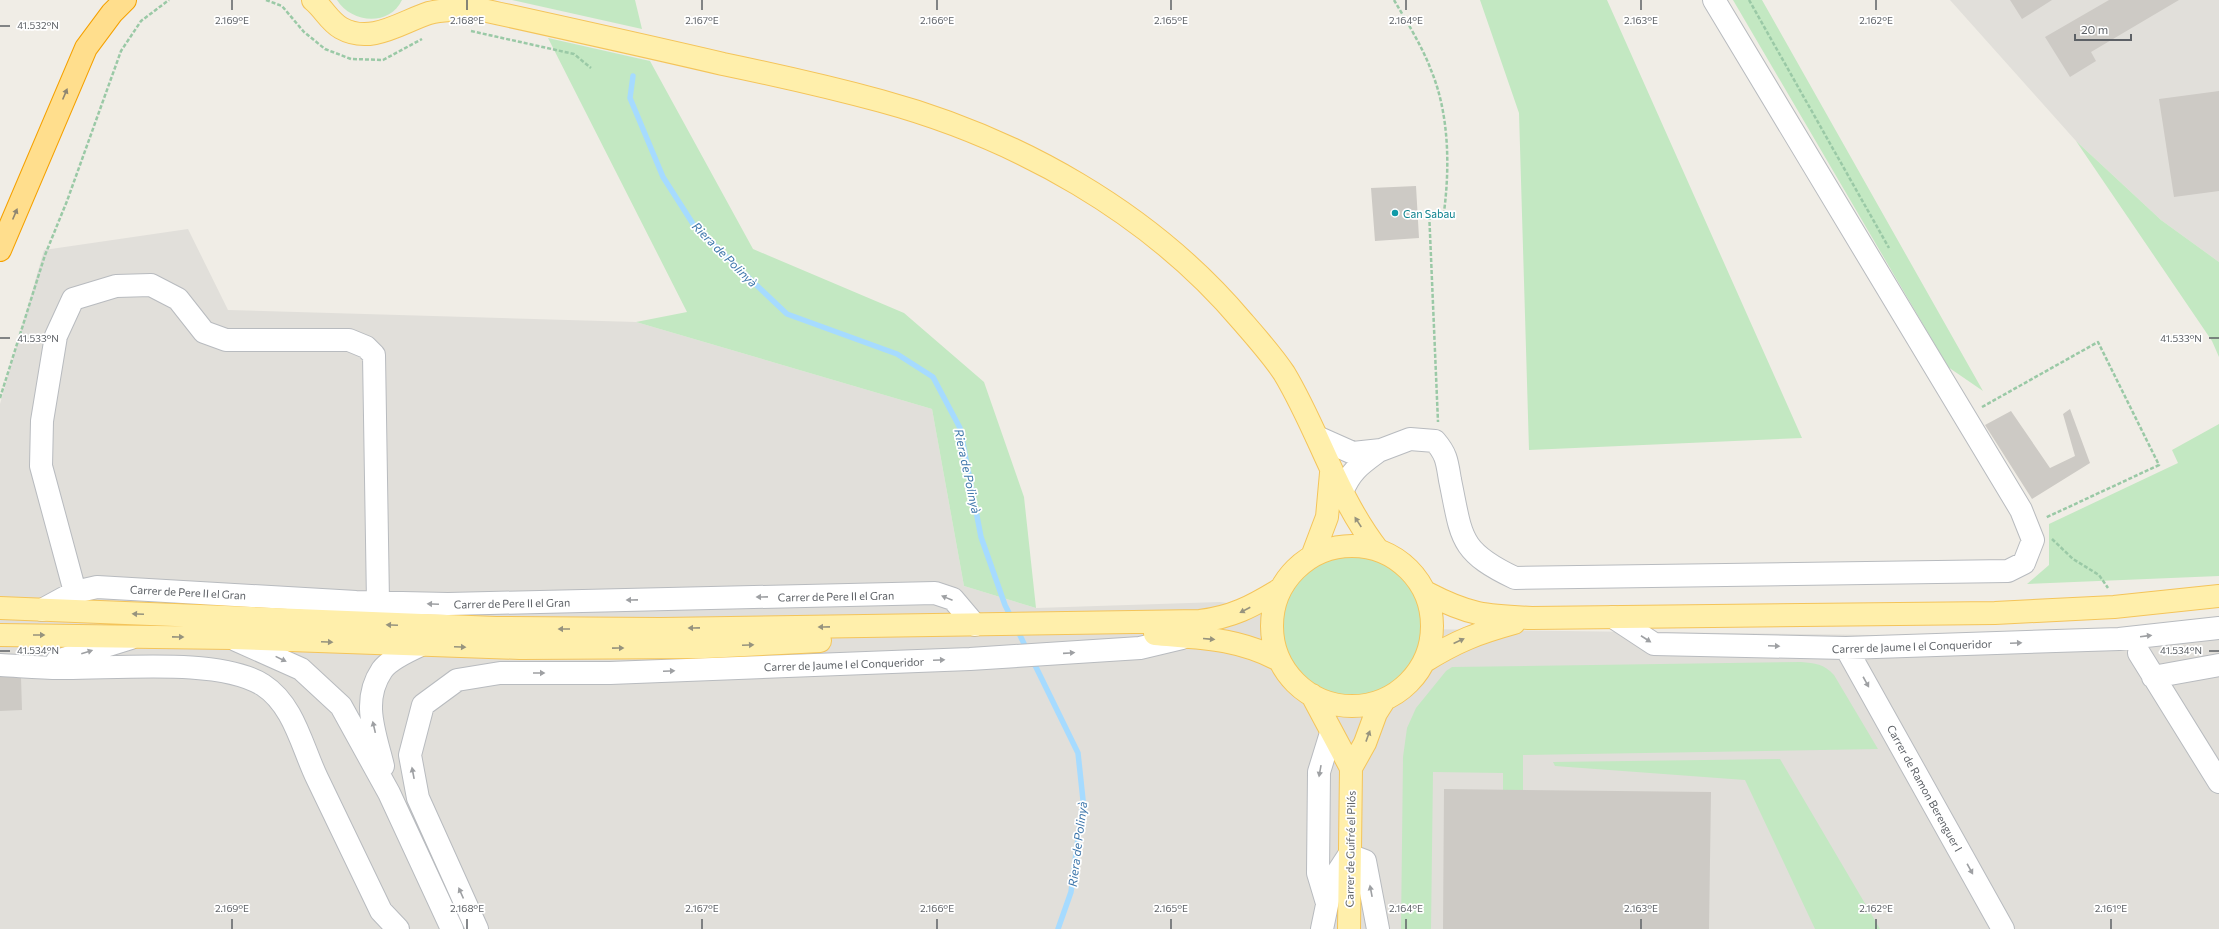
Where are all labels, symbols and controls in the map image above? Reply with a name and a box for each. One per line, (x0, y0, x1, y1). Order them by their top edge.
text: 2.169°E (215, 14, 249, 26)
text: 2.168°E (450, 14, 484, 26)
text: 2.167°E (685, 14, 719, 26)
text: 2.166°E (920, 14, 954, 26)
text: 2.165°E (1154, 14, 1188, 26)
text: 2.164°E (1389, 14, 1423, 26)
text: 2.163°E (1624, 14, 1658, 26)
text: 2.162°E (1859, 14, 1893, 26)
scale bar (2075, 16, 2131, 42)
text: 41.532°N (17, 19, 59, 31)
text: 20 m (2081, 22, 2108, 36)
one-way arrow (62, 89, 68, 100)
place label: Can Sabau (1403, 207, 1455, 220)
marker: Can Sabau (1390, 208, 1400, 218)
one-way arrow (12, 209, 18, 220)
water label: Riera de Polinyà (690, 219, 760, 289)
text: 41.533°N (17, 332, 59, 344)
text: 41.533°N (2160, 332, 2202, 344)
water label: Riera de Polinyà (952, 428, 984, 514)
one-way arrow (1354, 517, 1362, 527)
street label: Carrer de Pere II el Gran (130, 582, 246, 602)
street label: Carrer de Pere II el Gran (778, 588, 894, 604)
one-way arrow (756, 594, 768, 601)
one-way arrow (941, 594, 953, 600)
street label: Carrer de Pere II el Gran (454, 595, 570, 611)
one-way arrow (625, 597, 638, 603)
one-way arrow (426, 601, 439, 607)
one-way arrow (1239, 606, 1251, 613)
one-way arrow (132, 611, 144, 618)
one-way arrow (385, 622, 398, 628)
one-way arrow (817, 624, 830, 630)
one-way arrow (687, 625, 700, 631)
one-way arrow (557, 626, 570, 632)
one-way arrow (33, 632, 46, 638)
one-way arrow (172, 633, 184, 640)
one-way arrow (2140, 633, 2152, 639)
one-way arrow (1641, 635, 1651, 643)
one-way arrow (1203, 636, 1215, 642)
street label: Carrer de Jaume I el Conqueridor (1832, 637, 1993, 656)
one-way arrow (321, 638, 333, 645)
one-way arrow (1453, 638, 1465, 644)
one-way arrow (2010, 639, 2022, 646)
one-way arrow (742, 641, 754, 648)
one-way arrow (454, 643, 466, 650)
one-way arrow (1768, 643, 1780, 650)
text: 41.534°N (17, 644, 59, 656)
text: 41.534°N (2160, 644, 2202, 656)
one-way arrow (612, 645, 625, 651)
one-way arrow (81, 649, 93, 655)
one-way arrow (1063, 650, 1075, 657)
street label: Carrer de Jaume I el Conqueridor (764, 655, 925, 674)
one-way arrow (275, 656, 286, 662)
one-way arrow (933, 657, 945, 664)
one-way arrow (663, 668, 676, 674)
one-way arrow (533, 670, 546, 676)
one-way arrow (1863, 676, 1869, 688)
one-way arrow (370, 721, 376, 734)
street label: Carrer de Ramon Berenguer I (1885, 722, 1965, 854)
one-way arrow (1365, 729, 1371, 741)
one-way arrow (1317, 765, 1323, 777)
one-way arrow (410, 767, 416, 779)
street label: Carrer de Guifré el Pilós (1342, 791, 1358, 907)
water label: Riera de Polinyà (1065, 801, 1089, 887)
one-way arrow (1966, 863, 1973, 875)
one-way arrow (1367, 885, 1373, 897)
one-way arrow (458, 888, 464, 899)
text: 2.169°E (215, 902, 249, 914)
text: 2.168°E (450, 902, 484, 914)
text: 2.167°E (685, 902, 719, 914)
text: 2.166°E (920, 902, 954, 914)
text: 2.165°E (1154, 902, 1188, 914)
text: 2.164°E (1389, 902, 1423, 914)
text: 2.163°E (1624, 902, 1658, 914)
text: 2.162°E (1859, 902, 1893, 914)
text: 2.161°E (2095, 902, 2127, 914)

